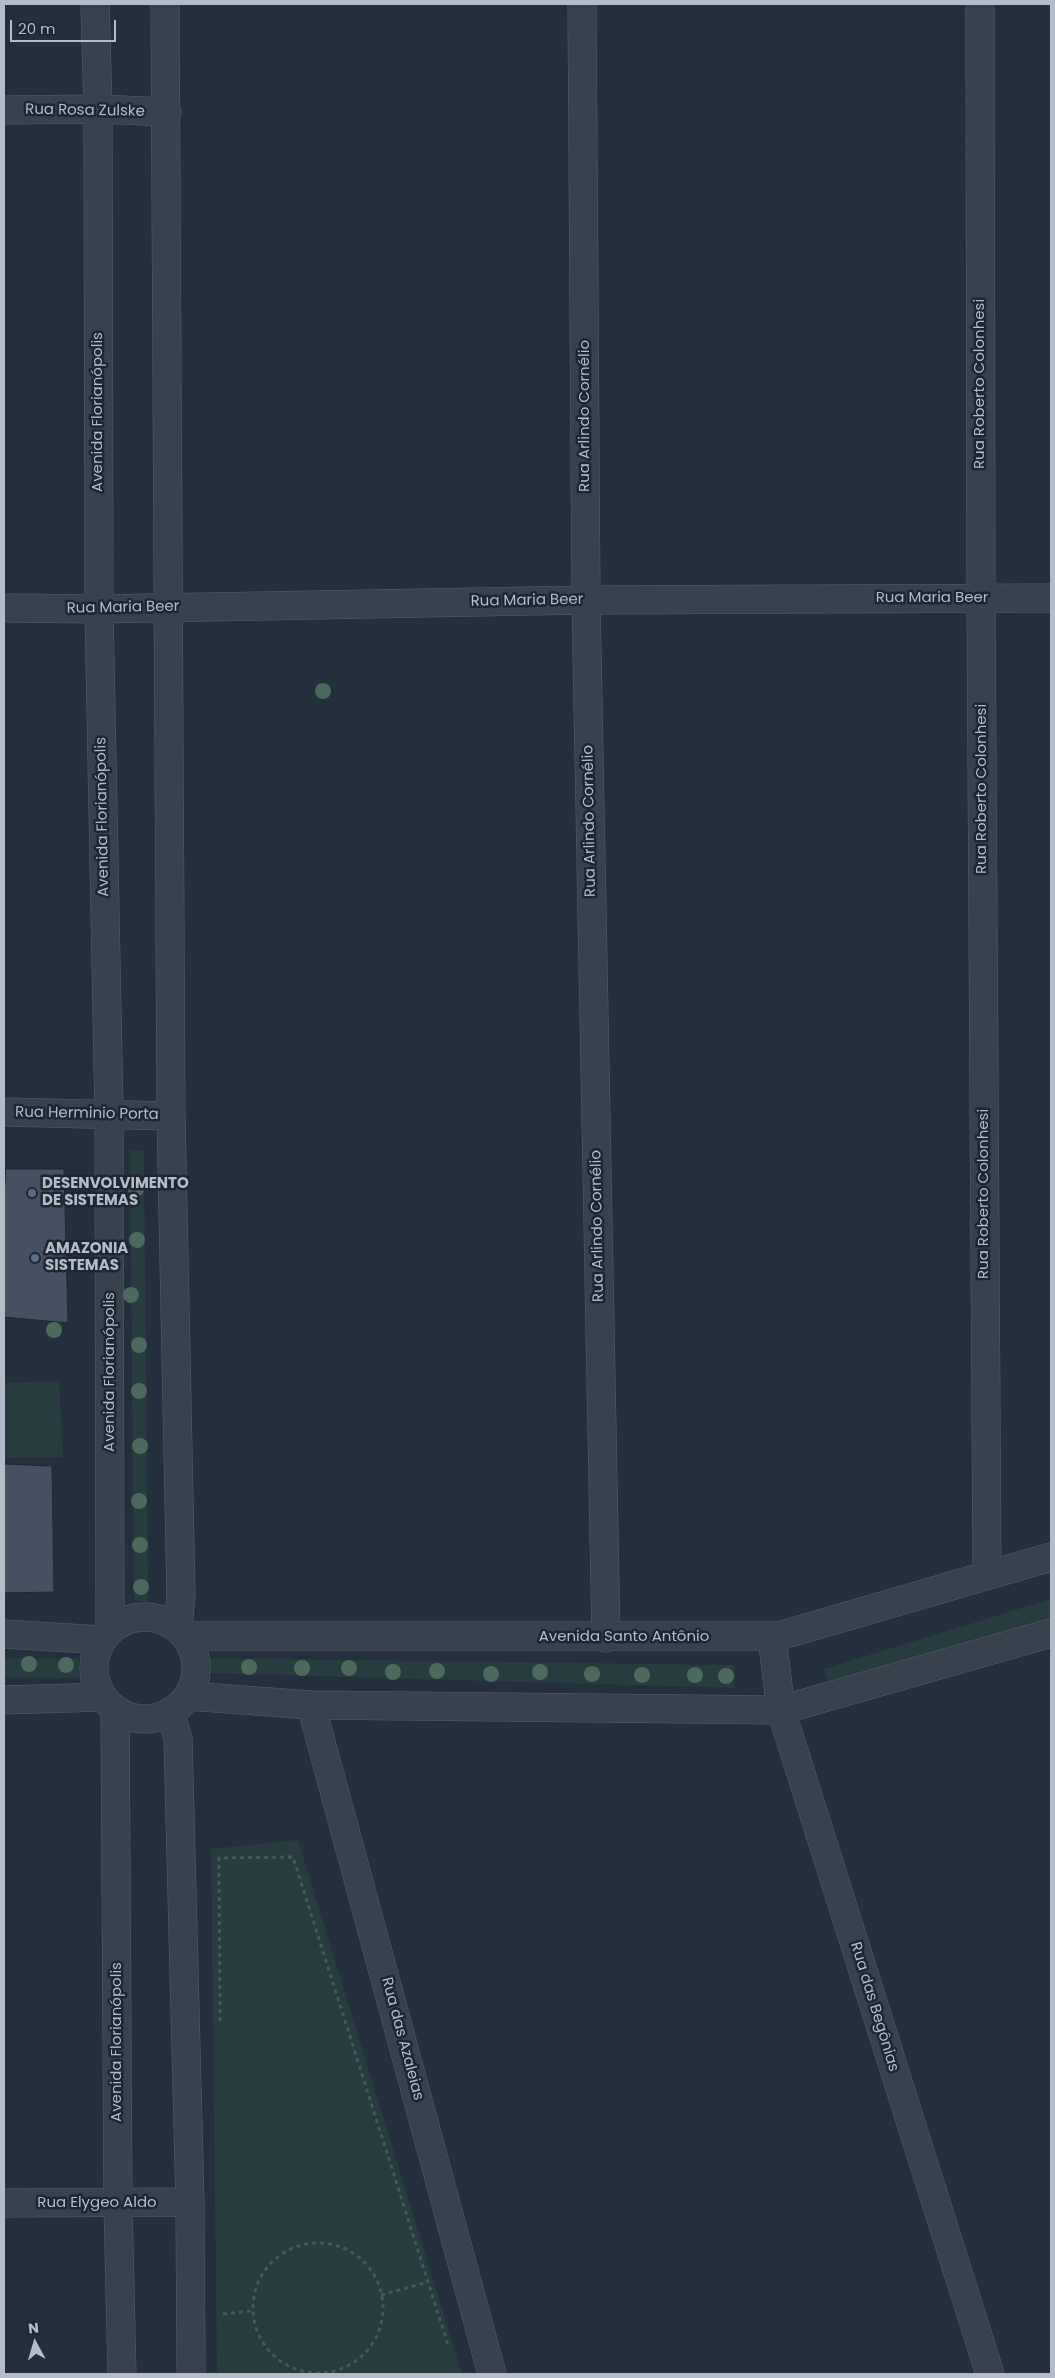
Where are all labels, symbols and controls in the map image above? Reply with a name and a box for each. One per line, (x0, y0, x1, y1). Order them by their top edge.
scale bar (12, 10, 119, 42)
text: 20 m (18, 18, 56, 39)
street label: Rua Rosa Zulske (25, 101, 145, 121)
street label: Rua Roberto Colonhesi (971, 299, 989, 469)
street label: Avenida Florianópolis (89, 332, 107, 492)
street label: Rua Arlindo Cornélio (576, 340, 594, 492)
street label: Rua Maria Beer (876, 589, 988, 607)
street label: Rua Maria Beer (470, 591, 584, 611)
street label: Rua Maria Beer (66, 598, 180, 618)
street label: Rua Roberto Colonhesi (973, 704, 991, 874)
street label: Avenida Florianópolis (93, 737, 113, 897)
street label: Rua Arlindo Cornélio (580, 745, 600, 897)
street label: Rua Herminio Porta (15, 1104, 159, 1124)
street label: Rua Roberto Colonhesi (975, 1109, 993, 1279)
street label: Rua Arlindo Cornélio (588, 1150, 608, 1302)
place label: DESENVOLVIMENTO DE SISTEMAS (42, 1175, 189, 1210)
marker: DESENVOLVIMENTO DE SISTEMAS (26, 1187, 38, 1199)
place label: AMAZONIA SISTEMAS (45, 1240, 128, 1275)
marker: AMAZONIA SISTEMAS (29, 1252, 41, 1264)
street label: Avenida Florianópolis (101, 1292, 119, 1452)
street label: Avenida Santo Antônio (539, 1628, 709, 1646)
street label: Rua das Begônias (846, 1940, 902, 2074)
street label: Avenida Florianópolis (108, 1962, 126, 2122)
street label: Rua das Azaleias (377, 1975, 427, 2103)
street label: Rua Elygeo Aldo (37, 2194, 157, 2212)
north arrow (10, 2318, 60, 2368)
text: N (27, 2318, 40, 2339)

